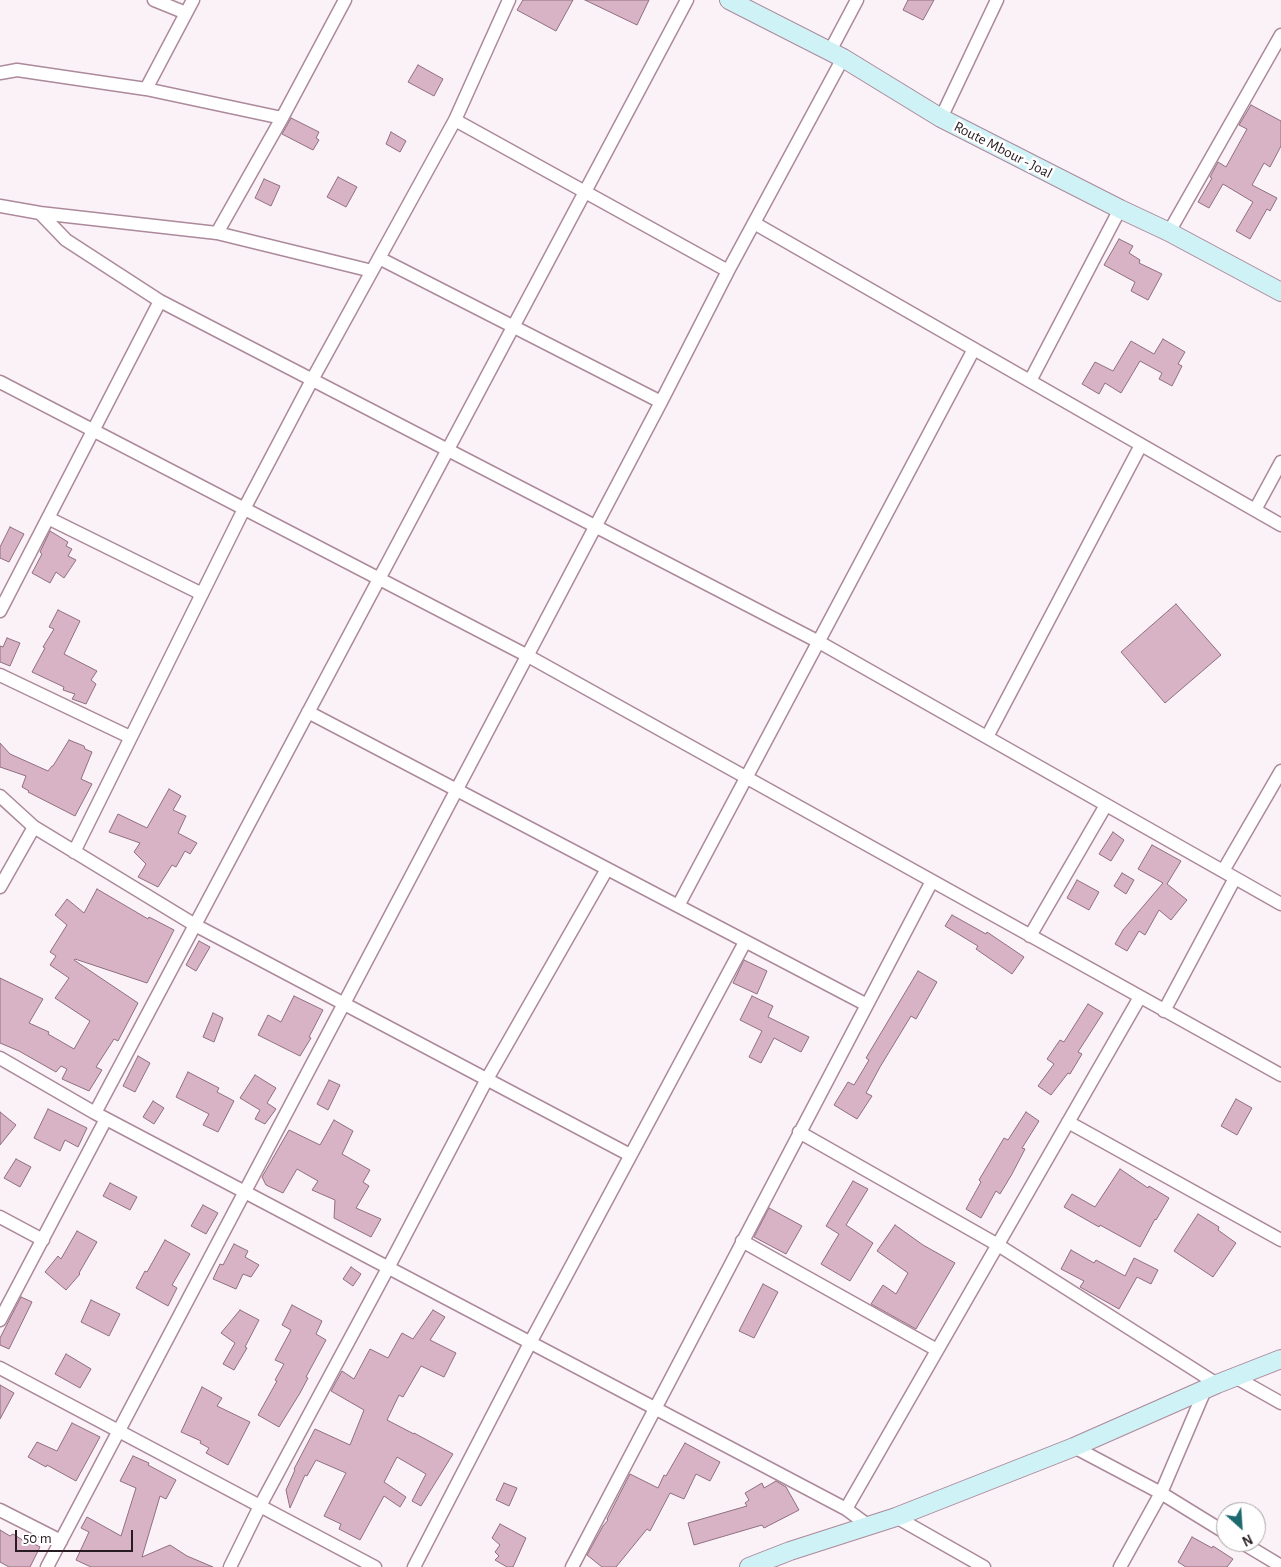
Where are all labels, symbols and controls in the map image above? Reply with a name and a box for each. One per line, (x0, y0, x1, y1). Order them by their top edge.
street label: Route Mbour - Joal (951, 117, 1055, 183)
north arrow (1216, 1502, 1266, 1552)
scale bar (18, 1520, 135, 1552)
text: 50 m (23, 1531, 52, 1546)
text: N (1240, 1531, 1255, 1548)

